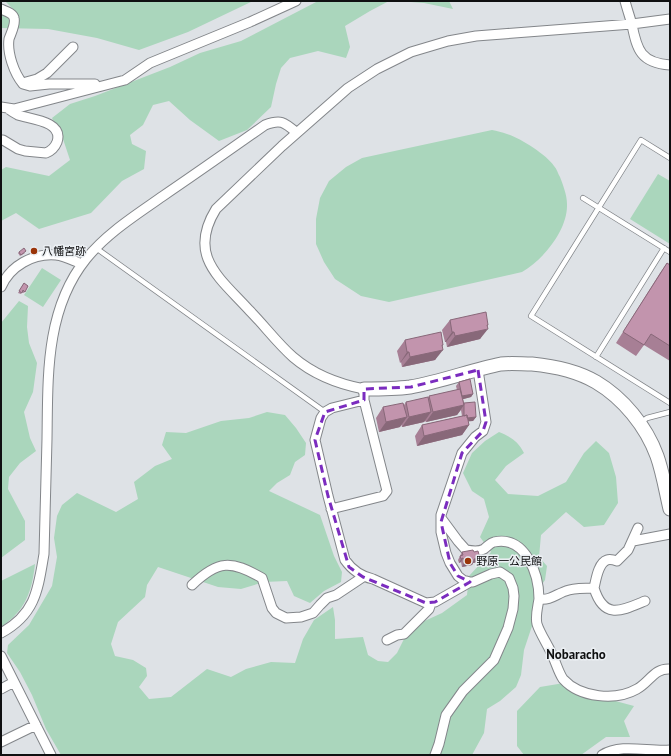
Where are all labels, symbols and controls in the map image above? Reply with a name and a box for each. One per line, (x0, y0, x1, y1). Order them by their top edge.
place label: 八幡宮跡 (42, 244, 86, 258)
marker: 八幡宮跡 (29, 246, 39, 256)
place label: 野原一公民館 (476, 554, 542, 568)
marker: 野原一公民館 (463, 556, 473, 566)
district label: Nobaracho (546, 646, 606, 663)

